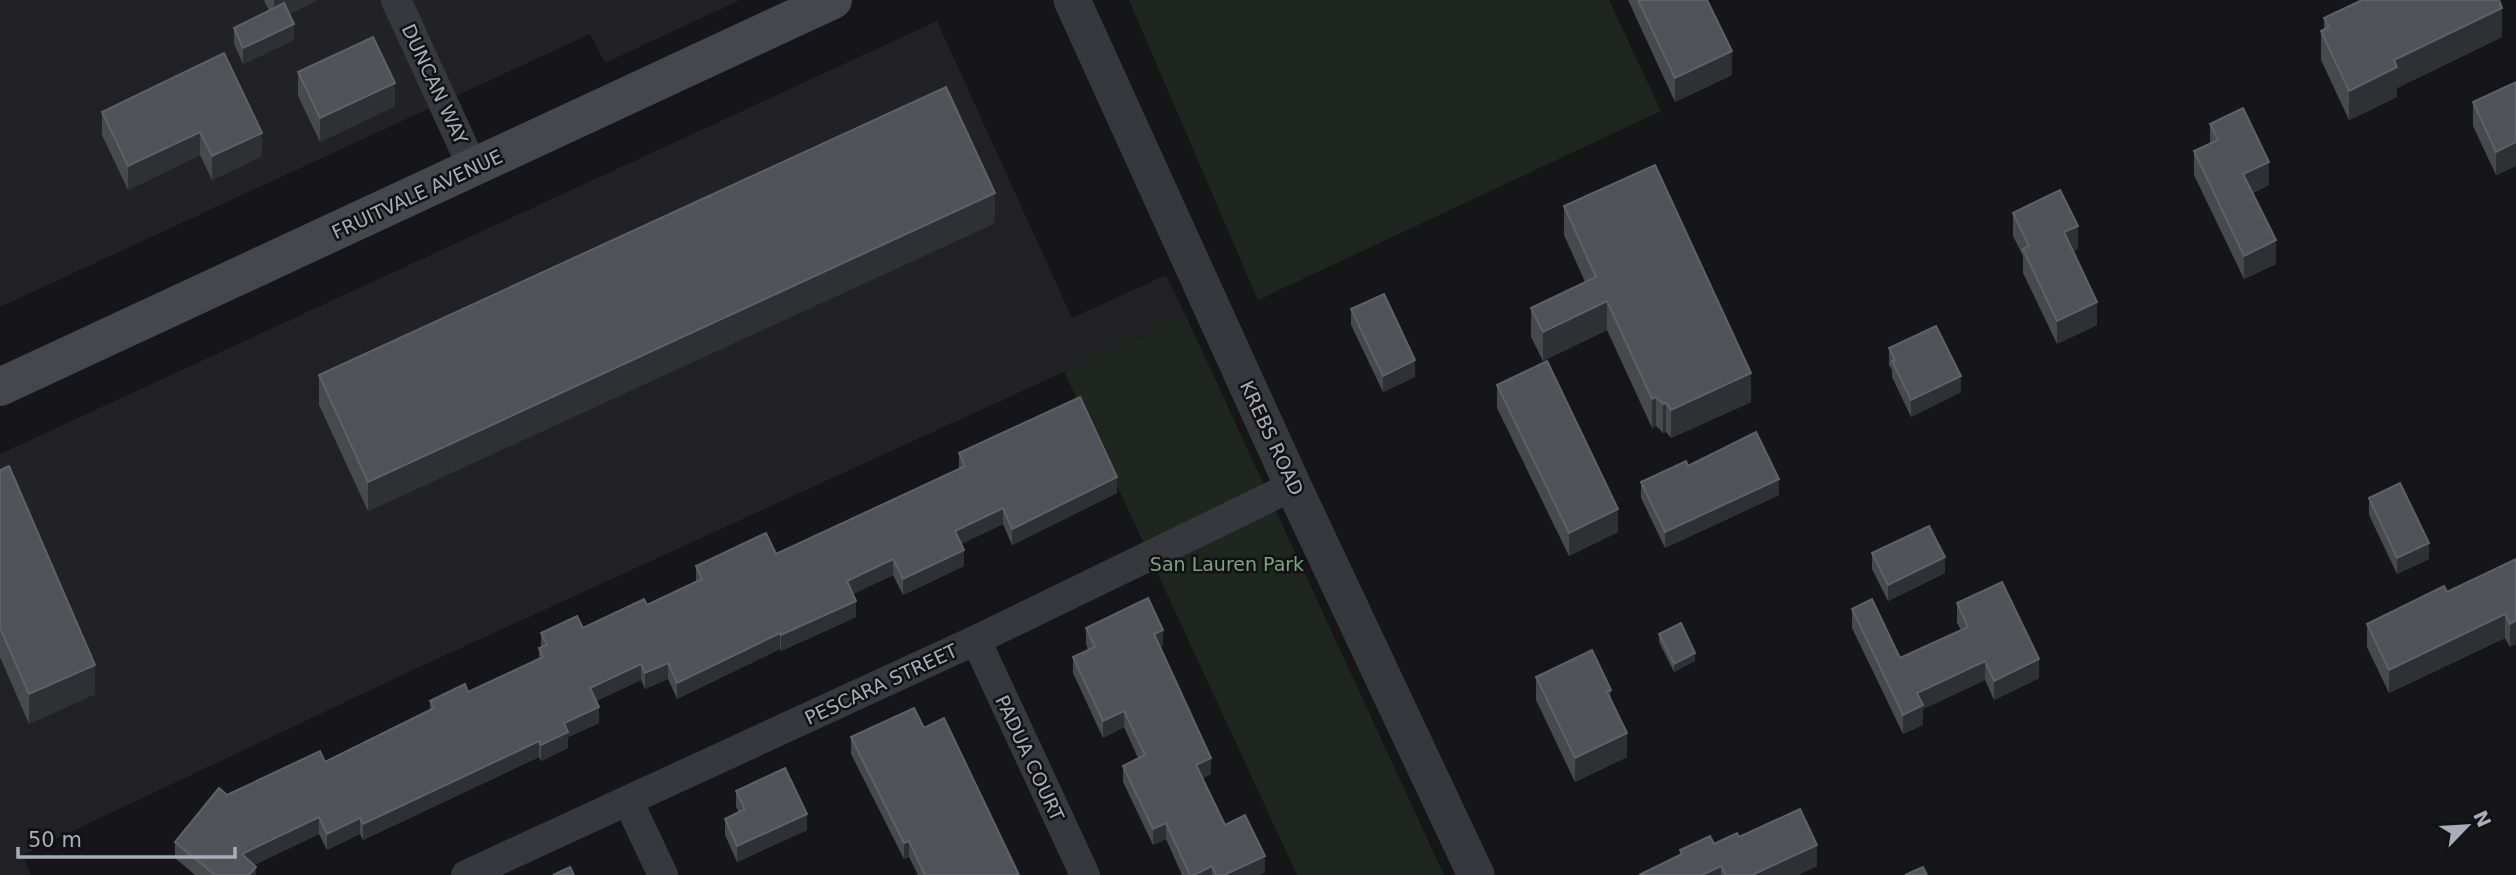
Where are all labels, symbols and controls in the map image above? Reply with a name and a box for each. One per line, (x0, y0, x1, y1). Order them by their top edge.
street label: DUNCAN WAY (398, 20, 473, 148)
street label: FRUITVALE AVENUE (328, 145, 506, 243)
street label: KREBS ROAD (1236, 377, 1308, 499)
park label: San Lauren Park (1150, 553, 1304, 575)
street label: PESCARA STREET (801, 639, 961, 729)
street label: PADUA COURT (991, 692, 1069, 825)
north arrow (2432, 791, 2502, 861)
text: N (2469, 807, 2496, 831)
scale bar (18, 816, 234, 860)
text: 50 m (28, 828, 82, 852)

